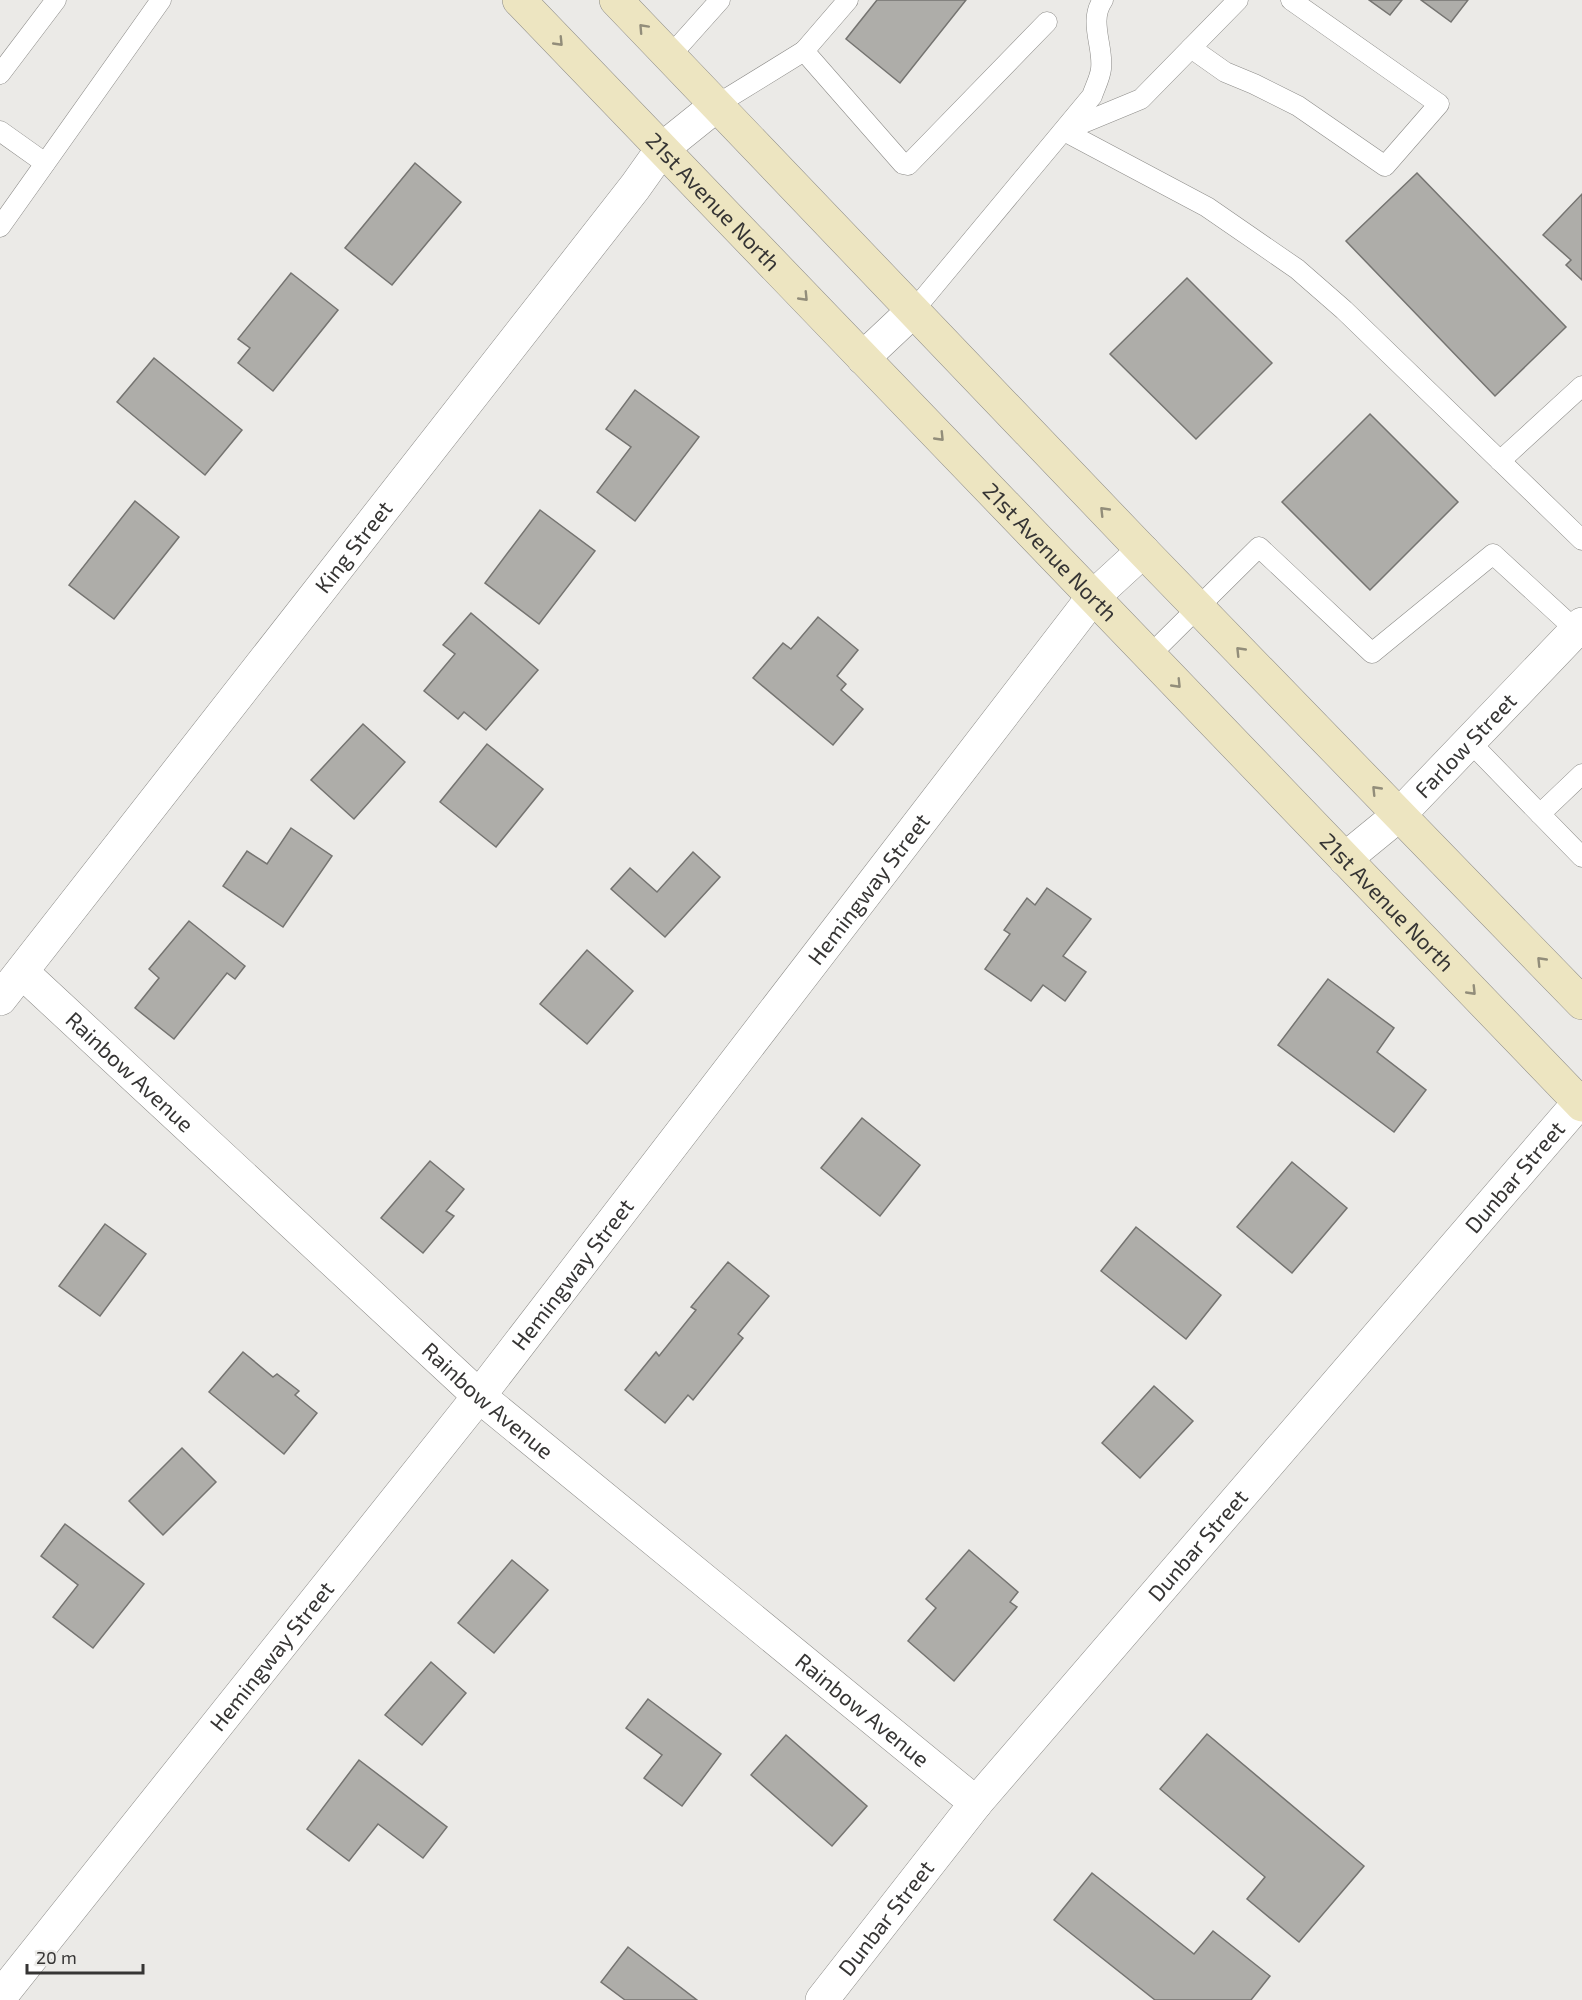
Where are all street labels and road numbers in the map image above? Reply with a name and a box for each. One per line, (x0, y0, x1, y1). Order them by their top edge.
street label: 21st Avenue North (641, 127, 786, 276)
street label: 21st Avenue North (978, 477, 1123, 626)
street label: King Street (309, 495, 397, 597)
street label: Farlow Street (1409, 687, 1521, 803)
street label: Hemingway Street (802, 808, 934, 969)
street label: 21st Avenue North (1315, 827, 1460, 976)
street label: Rainbow Avenue (61, 1006, 200, 1137)
street label: Dunbar Street (1459, 1115, 1569, 1238)
street label: Hemingway Street (505, 1193, 638, 1354)
street label: Rainbow Avenue (417, 1336, 559, 1464)
street label: Dunbar Street (1142, 1484, 1252, 1606)
street label: Hemingway Street (204, 1575, 338, 1735)
street label: Rainbow Avenue (791, 1647, 935, 1771)
street label: Dunbar Street (832, 1855, 938, 1980)

